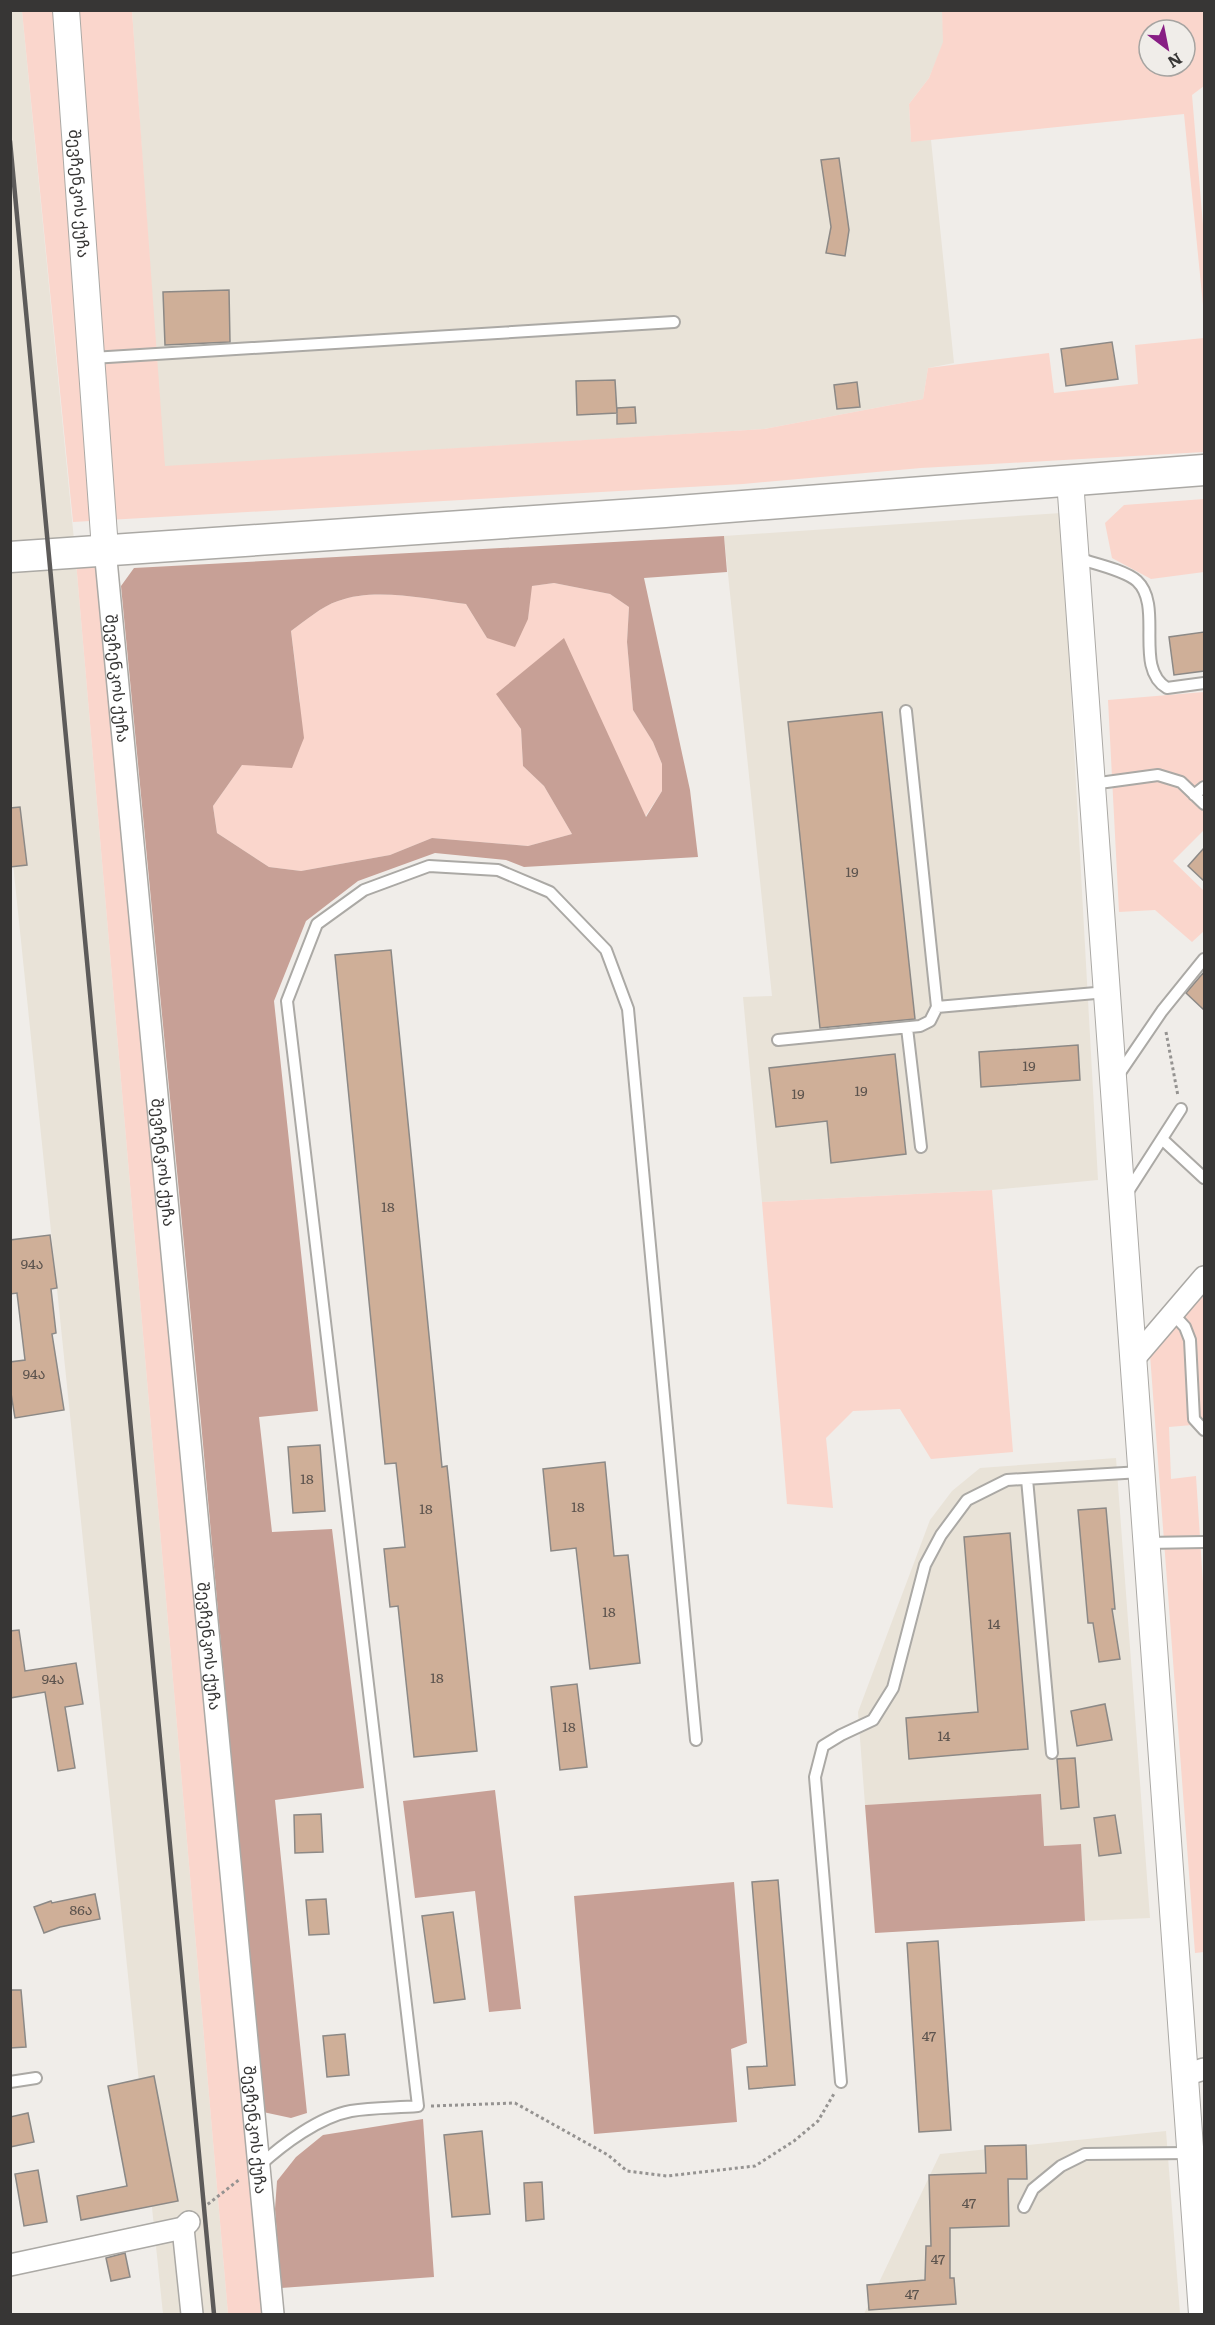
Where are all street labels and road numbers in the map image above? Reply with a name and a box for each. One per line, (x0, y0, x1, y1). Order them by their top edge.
street label: შევჩენკოს ქუჩა (64, 128, 97, 259)
street label: შევჩენკოს ქუჩა (100, 613, 136, 744)
street label: შევჩენკოს ქუჩა (146, 1097, 182, 1227)
street label: შევჩენკოს ქუჩა (192, 1581, 228, 1711)
street label: შევჩენკოს ქუჩა (238, 2065, 275, 2195)

